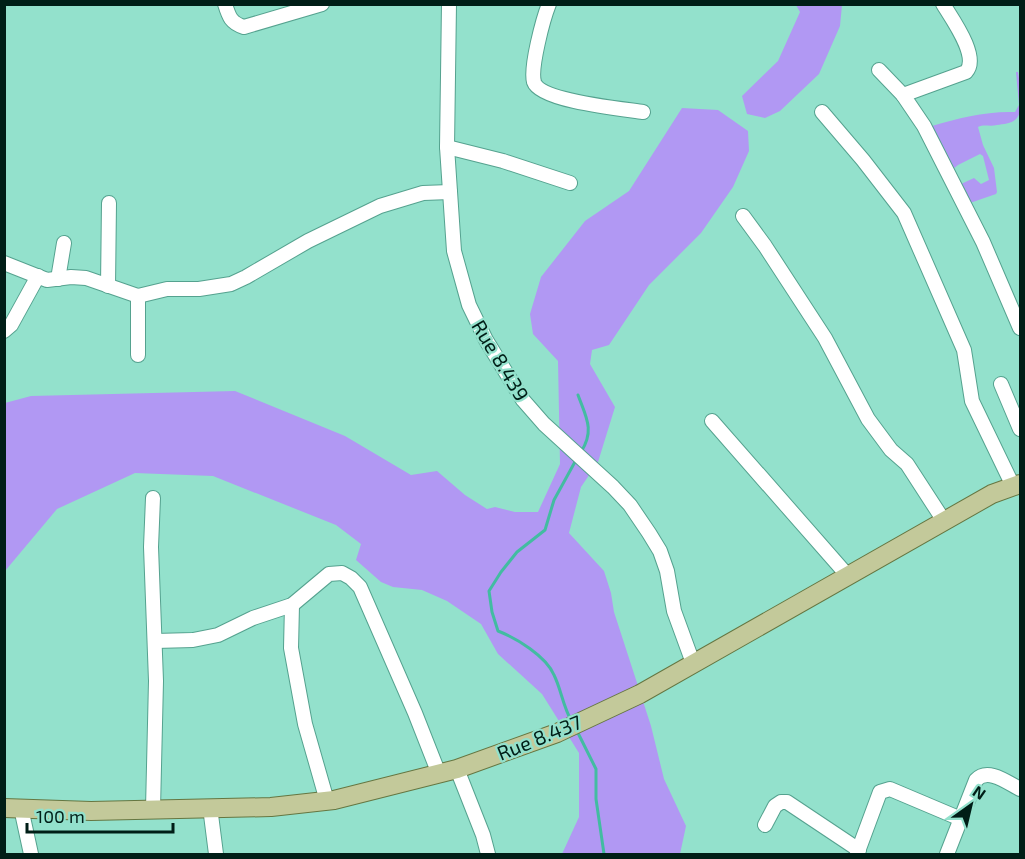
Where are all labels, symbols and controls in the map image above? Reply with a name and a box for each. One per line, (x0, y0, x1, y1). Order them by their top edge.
street label: Rue 8.439 (467, 315, 535, 405)
street label: Rue 8.437 (493, 709, 585, 765)
north arrow (941, 775, 1001, 835)
text: N (970, 781, 990, 803)
scale bar (27, 796, 172, 834)
text: 100 m (36, 805, 85, 827)

